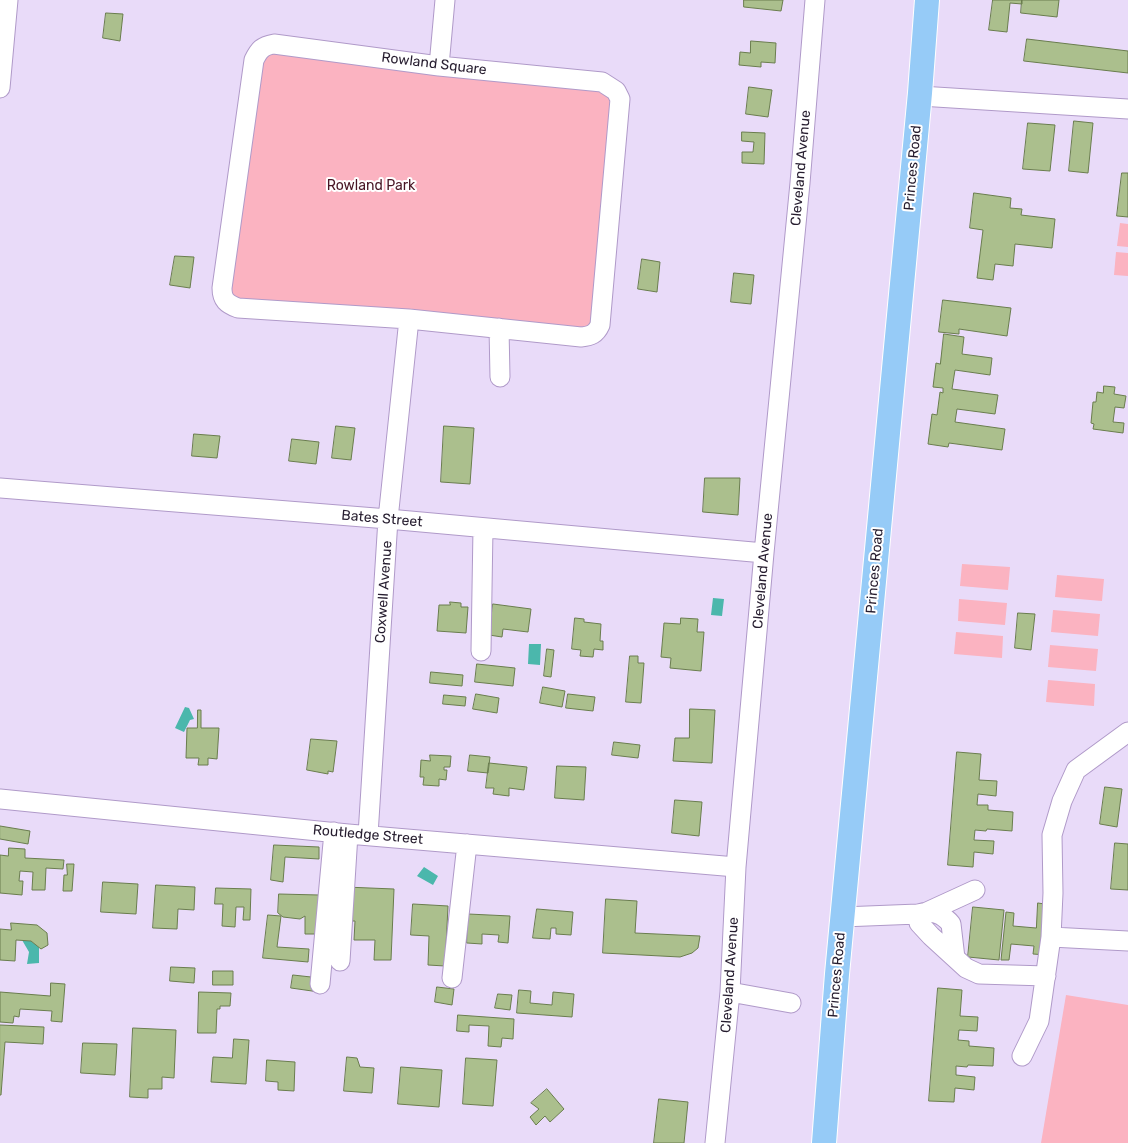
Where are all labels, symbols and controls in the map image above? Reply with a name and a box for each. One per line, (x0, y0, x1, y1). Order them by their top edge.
street label: Rowland Square (380, 49, 488, 79)
street label: Cleveland Avenue (788, 109, 814, 227)
street label: Princes Road (901, 125, 925, 211)
park label: Rowland Park (327, 178, 415, 194)
street label: Bates Street (341, 507, 423, 531)
street label: Cleveland Avenue (750, 512, 776, 630)
street label: Princes Road (863, 528, 887, 614)
street label: Coxwell Avenue (372, 540, 396, 644)
street label: Routledge Street (312, 822, 424, 848)
street label: Cleveland Avenue (718, 917, 742, 1033)
street label: Princes Road (825, 932, 849, 1018)

